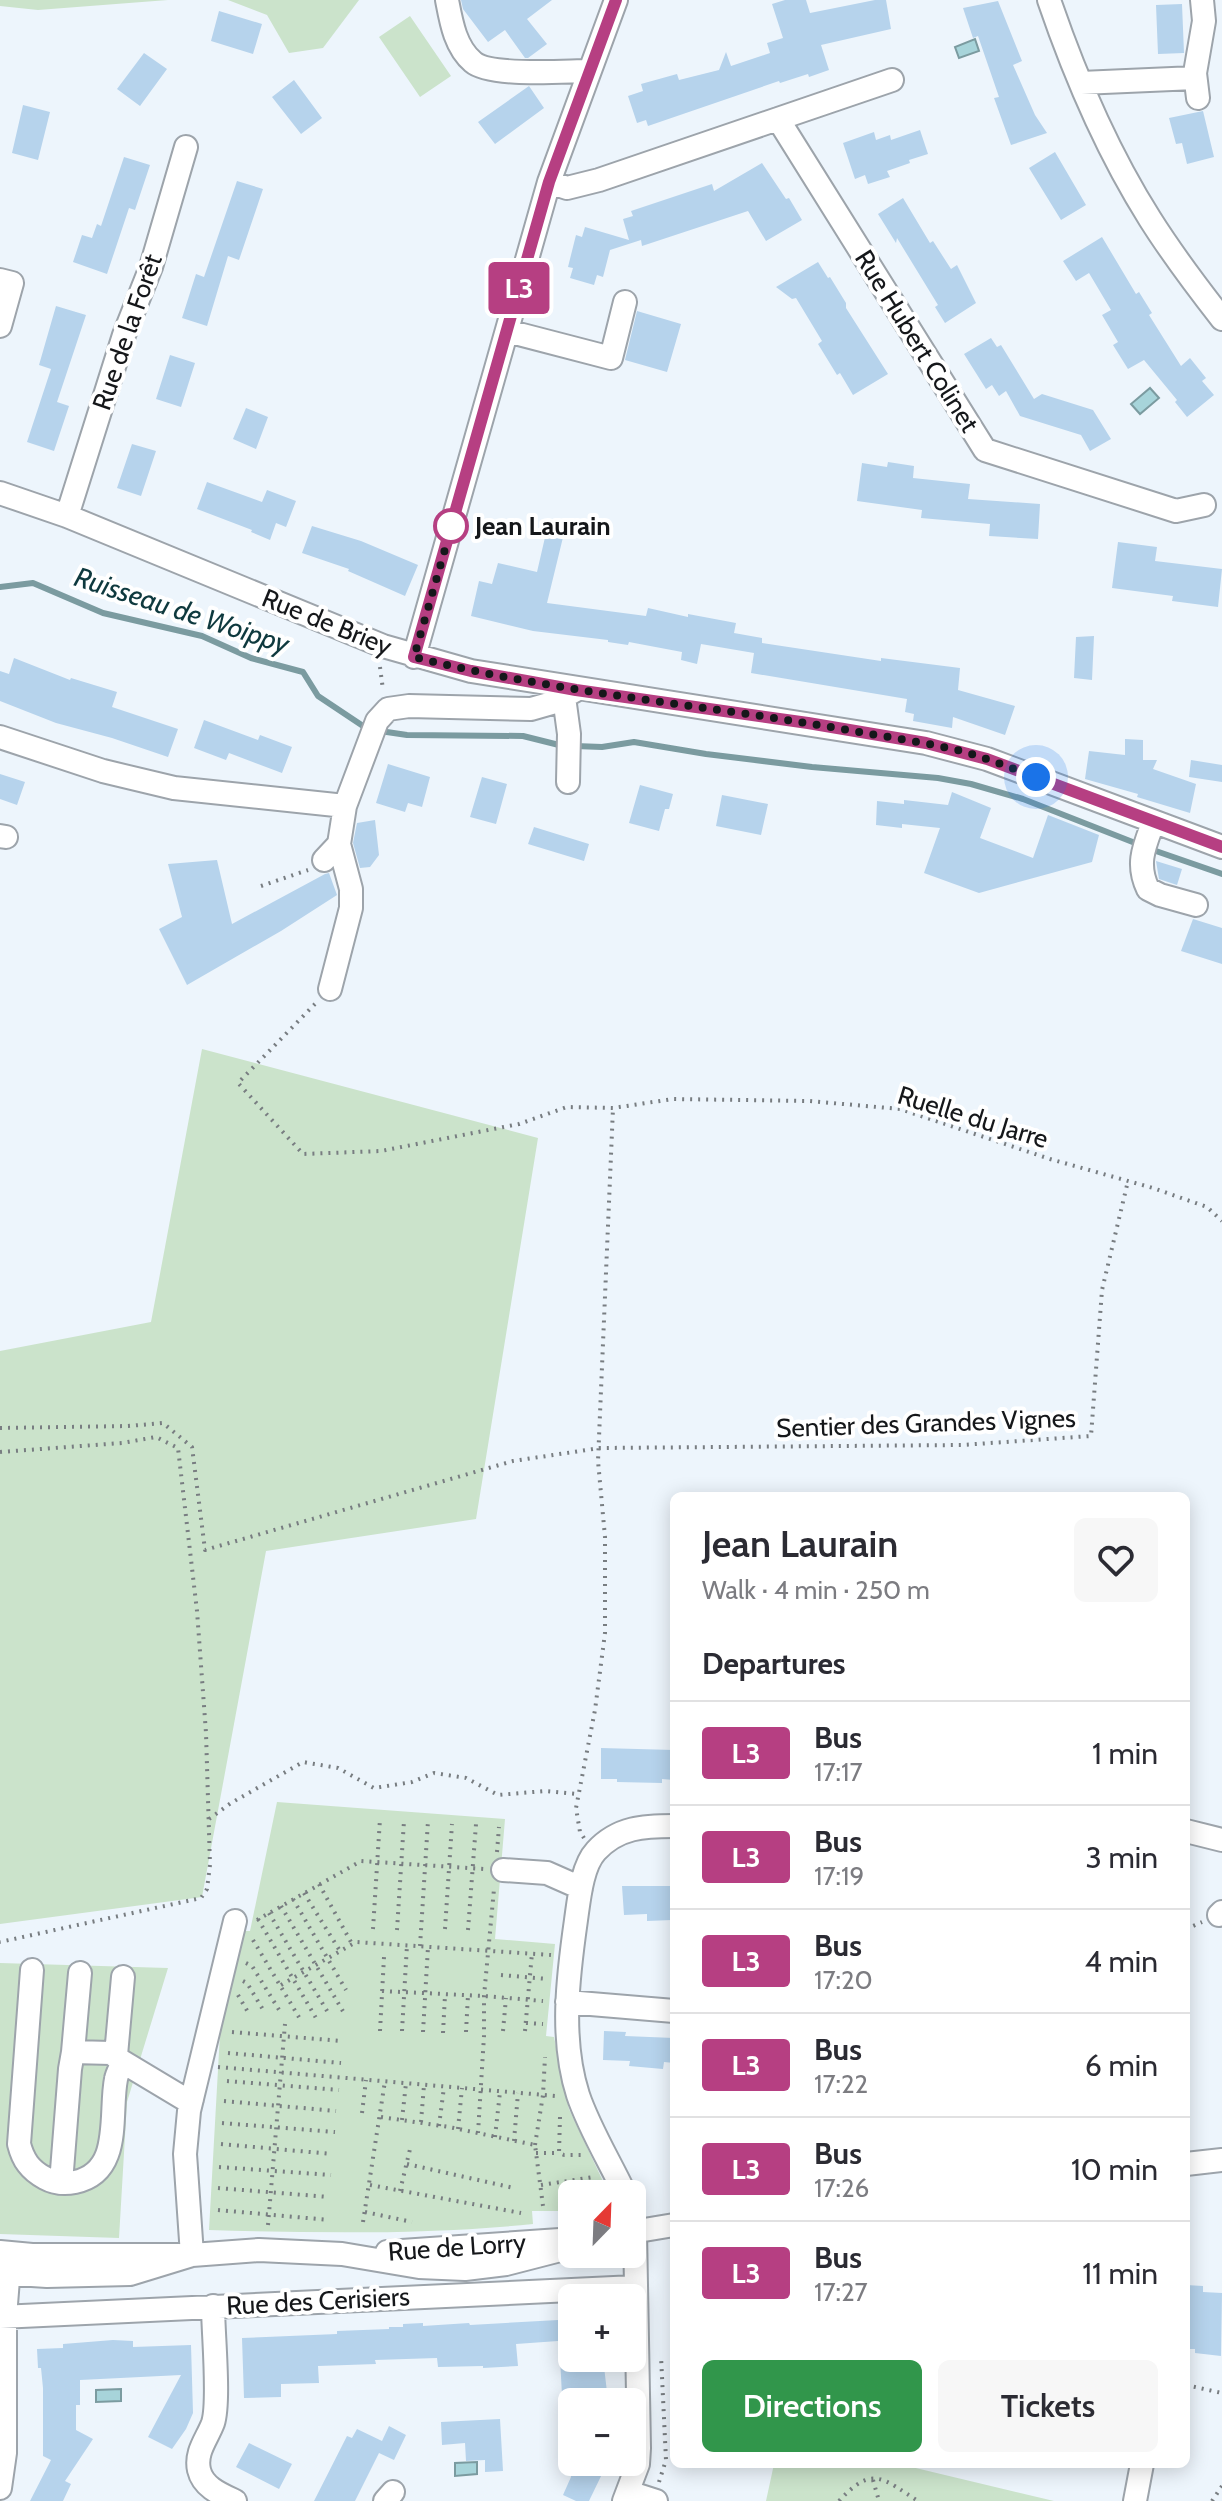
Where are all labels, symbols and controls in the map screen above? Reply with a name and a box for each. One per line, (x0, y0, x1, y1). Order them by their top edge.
street label: Rue Hubert Colinet (848, 244, 986, 438)
street label: Rue de la Forêt (85, 250, 169, 414)
line badge: L3 (483, 262, 555, 314)
text: L3 (504, 271, 534, 305)
marker: Jean Laurain (434, 509, 468, 543)
place label: Jean Laurain (474, 510, 611, 542)
water label: Ruisseau de Woippy (70, 559, 295, 661)
street label: Rue de Briey (257, 581, 397, 663)
your location (1016, 757, 1056, 797)
street label: Ruelle du Jarre (894, 1079, 1052, 1155)
street label: Sentier des Grandes Vignes (776, 1402, 1077, 1444)
button: heart (1074, 1518, 1158, 1602)
text: Jean Laurain (702, 1520, 898, 1567)
text: Walk · 4 min · 250 m (702, 1574, 930, 1606)
text: Departures (702, 1645, 846, 1682)
text: Bus (814, 1719, 862, 1756)
text: 1 min (1092, 1735, 1158, 1772)
text: L3 (731, 1736, 761, 1770)
text: 17:17 (814, 1756, 863, 1788)
text: Bus (814, 1823, 862, 1860)
text: 3 min (1086, 1839, 1158, 1876)
text: L3 (731, 1840, 761, 1874)
text: 17:19 (814, 1860, 864, 1892)
text: Bus (814, 1927, 862, 1964)
text: 4 min (1084, 1943, 1158, 1980)
text: L3 (731, 1944, 761, 1978)
text: 17:20 (814, 1964, 873, 1996)
text: Bus (814, 2031, 862, 2068)
text: 6 min (1085, 2047, 1158, 2084)
text: L3 (731, 2048, 761, 2082)
text: 17:22 (814, 2068, 868, 2100)
text: Bus (814, 2135, 862, 2172)
text: 10 min (1071, 2151, 1158, 2188)
text: L3 (731, 2152, 761, 2186)
text: 17:26 (814, 2172, 869, 2204)
north arrow (558, 2180, 646, 2268)
map controls (558, 2180, 646, 2476)
street label: Rue de Lorry (387, 2226, 527, 2268)
text: Bus (814, 2239, 862, 2276)
text: 11 min (1082, 2255, 1158, 2292)
text: L3 (731, 2256, 761, 2290)
text: 17:27 (814, 2276, 868, 2308)
street label: Rue des Cerisiers (225, 2280, 411, 2322)
button: + (558, 2284, 646, 2372)
button: Directions (702, 2360, 922, 2452)
button: Tickets (938, 2360, 1158, 2452)
button: − (558, 2388, 646, 2476)

